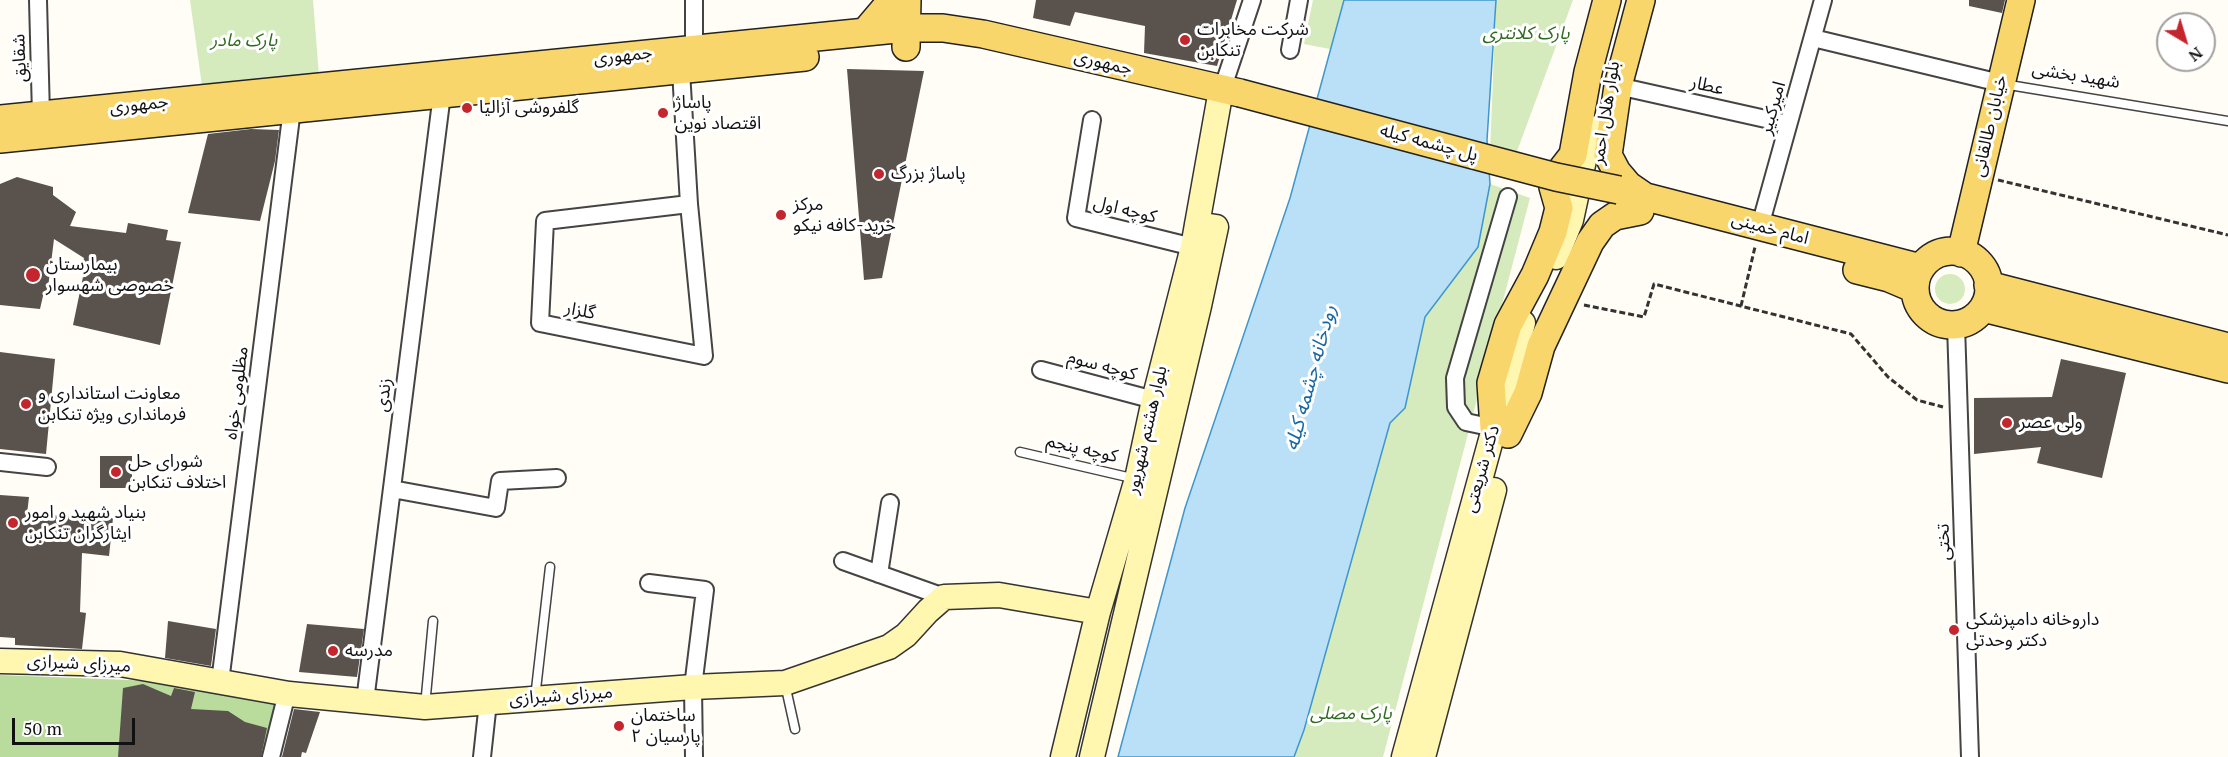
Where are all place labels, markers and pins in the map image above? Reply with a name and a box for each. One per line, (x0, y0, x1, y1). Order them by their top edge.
place label: شرکت مخابرات تنکابن (1197, 19, 1309, 62)
marker: شرکت مخابرات تنکابن (1178, 33, 1192, 47)
place label: پاساژ اقتصاد نوین (675, 92, 761, 134)
place label: گلفروشی آزالیا (479, 97, 579, 119)
marker: گلفروشی آزالیا (460, 101, 474, 115)
marker: پاساژ اقتصاد نوین (656, 106, 670, 120)
place label: پاساژ بزرگ (891, 163, 966, 185)
marker: پاساژ بزرگ (872, 167, 886, 181)
place label: مرکز خرید-کافه نیکو (793, 194, 896, 236)
marker: مرکز خرید-کافه نیکو (774, 208, 788, 222)
place label: بیمارستان خصوصی شهسوار (46, 254, 174, 296)
marker: بیمارستان خصوصی شهسوار (24, 266, 42, 284)
place label: معاونت استانداری و فرمانداری ویژه تنکابن (38, 383, 186, 426)
marker: معاونت استانداری و فرمانداری ویژه تنکابن (19, 397, 33, 411)
place label: ولی عصر (2019, 412, 2083, 434)
marker: ولی عصر (2000, 416, 2014, 430)
place label: شورای حل اختلاف تنکابن (128, 451, 226, 494)
marker: شورای حل اختلاف تنکابن (109, 465, 123, 479)
place label: بنیاد شهید و امور ایثارگران تنکابن (25, 502, 146, 544)
marker: بنیاد شهید و امور ایثارگران تنکابن (6, 516, 20, 530)
place label: داروخانه دامپزشکی دکتر وحدتی (1966, 609, 2099, 652)
marker: داروخانه دامپزشکی دکتر وحدتی (1947, 623, 1961, 637)
place label: مدرسه (345, 640, 393, 662)
marker: مدرسه (326, 644, 340, 658)
place label: ساختمان پارسیان ۲ (631, 705, 701, 748)
marker: ساختمان پارسیان ۲ (612, 719, 626, 733)

